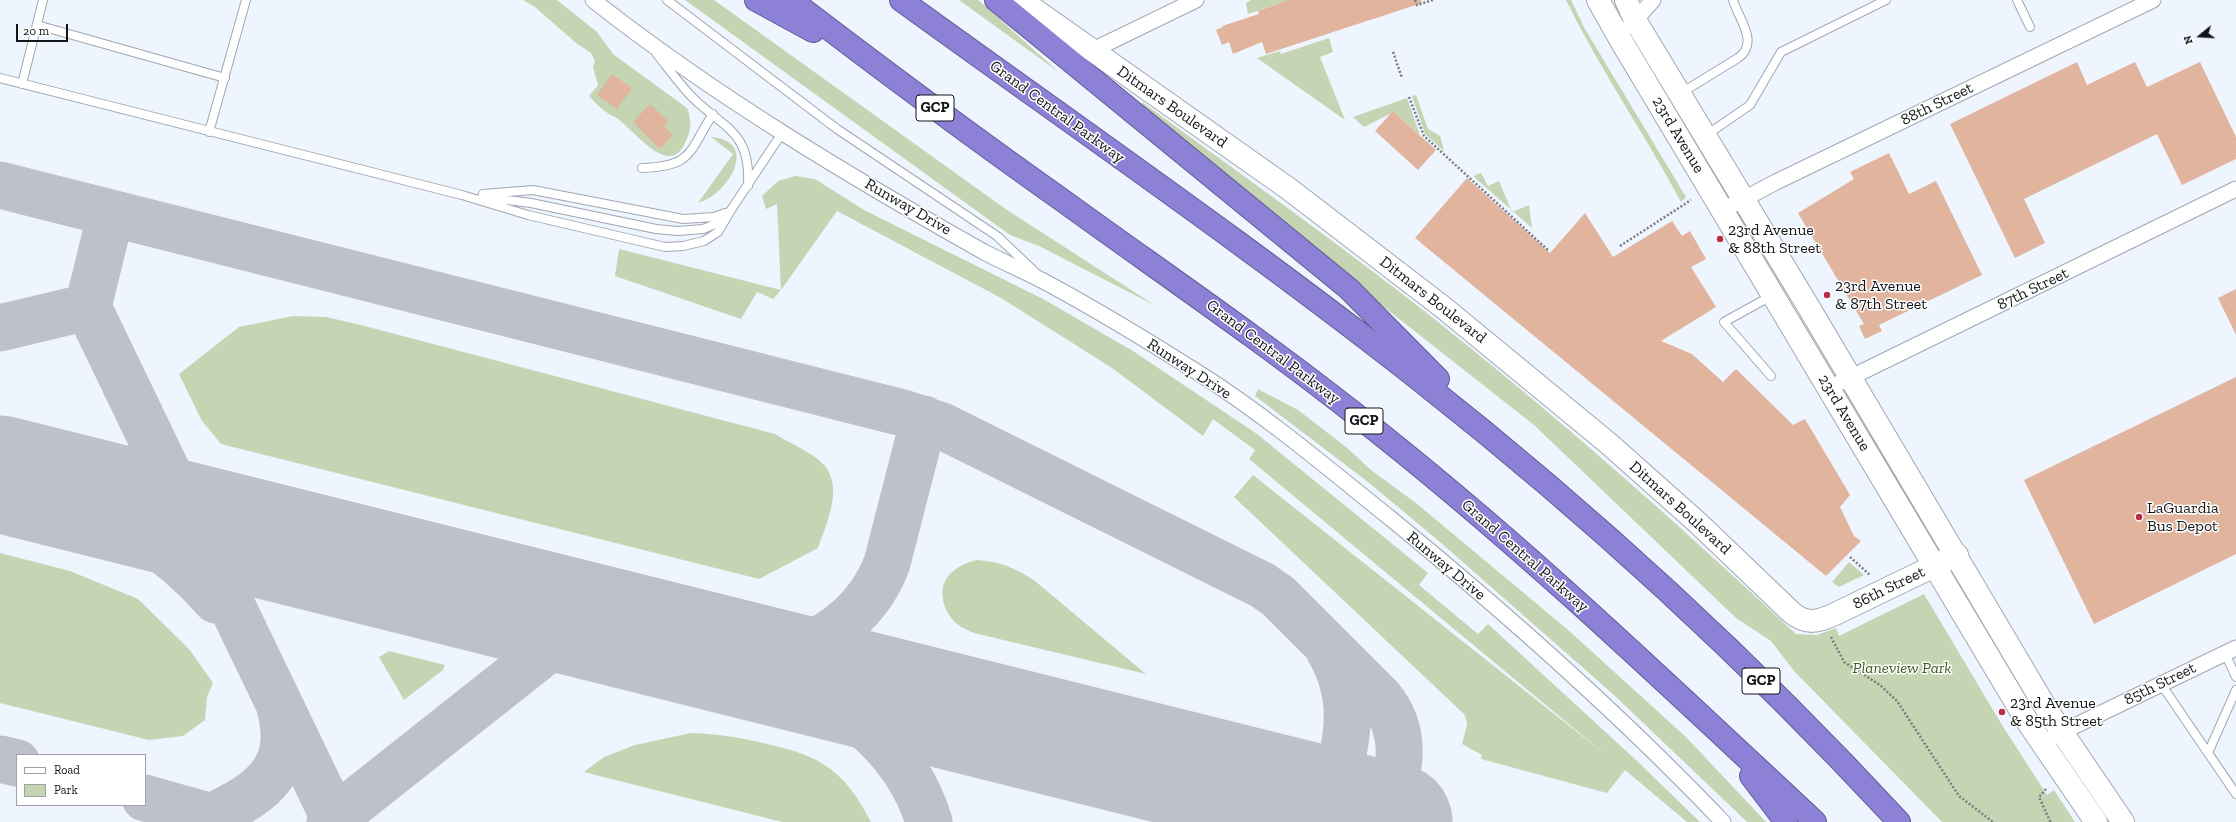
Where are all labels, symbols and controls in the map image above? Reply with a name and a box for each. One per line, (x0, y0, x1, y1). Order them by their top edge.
scale bar (18, 16, 70, 42)
north arrow (2180, 16, 2220, 56)
text: 20 m (23, 24, 49, 38)
text: N (2181, 34, 2196, 46)
street label: Grand Central Parkway (986, 57, 1128, 167)
street label: Ditmars Boulevard (1113, 62, 1231, 152)
street label: 88th Street (1898, 78, 1976, 130)
street label: 23rd Avenue (1648, 93, 1708, 177)
road number: GCP (916, 95, 954, 121)
street label: Runway Drive (861, 174, 955, 240)
place label: 23rd Avenue & 88th Street (1728, 220, 1821, 258)
marker: 23rd Avenue & 88th Street (1715, 234, 1725, 244)
street label: Ditmars Boulevard (1376, 252, 1490, 348)
street label: 87th Street (1994, 264, 2072, 314)
place label: 23rd Avenue & 87th Street (1835, 276, 1927, 314)
marker: 23rd Avenue & 87th Street (1822, 290, 1832, 300)
street label: Grand Central Parkway (1203, 296, 1343, 408)
street label: Runway Drive (1143, 335, 1235, 403)
street label: 23rd Avenue (1814, 371, 1874, 455)
road number: GCP (1345, 408, 1383, 434)
street label: Ditmars Boulevard (1625, 457, 1735, 559)
street label: Grand Central Parkway (1458, 496, 1592, 616)
place label: LaGuardia Bus Depot (2147, 498, 2219, 536)
marker: LaGuardia Bus Depot (2134, 512, 2144, 522)
street label: Runway Drive (1403, 528, 1489, 604)
street label: 86th Street (1850, 562, 1928, 614)
park label: Planeview Park (1853, 658, 1951, 678)
street label: 85th Street (2121, 658, 2199, 710)
road number: GCP (1742, 668, 1780, 694)
place label: 23rd Avenue & 85th Street (2010, 693, 2103, 731)
marker: 23rd Avenue & 85th Street (1997, 707, 2007, 717)
legend (16, 754, 146, 806)
text: Road (54, 763, 80, 777)
text: Park (54, 783, 78, 797)

